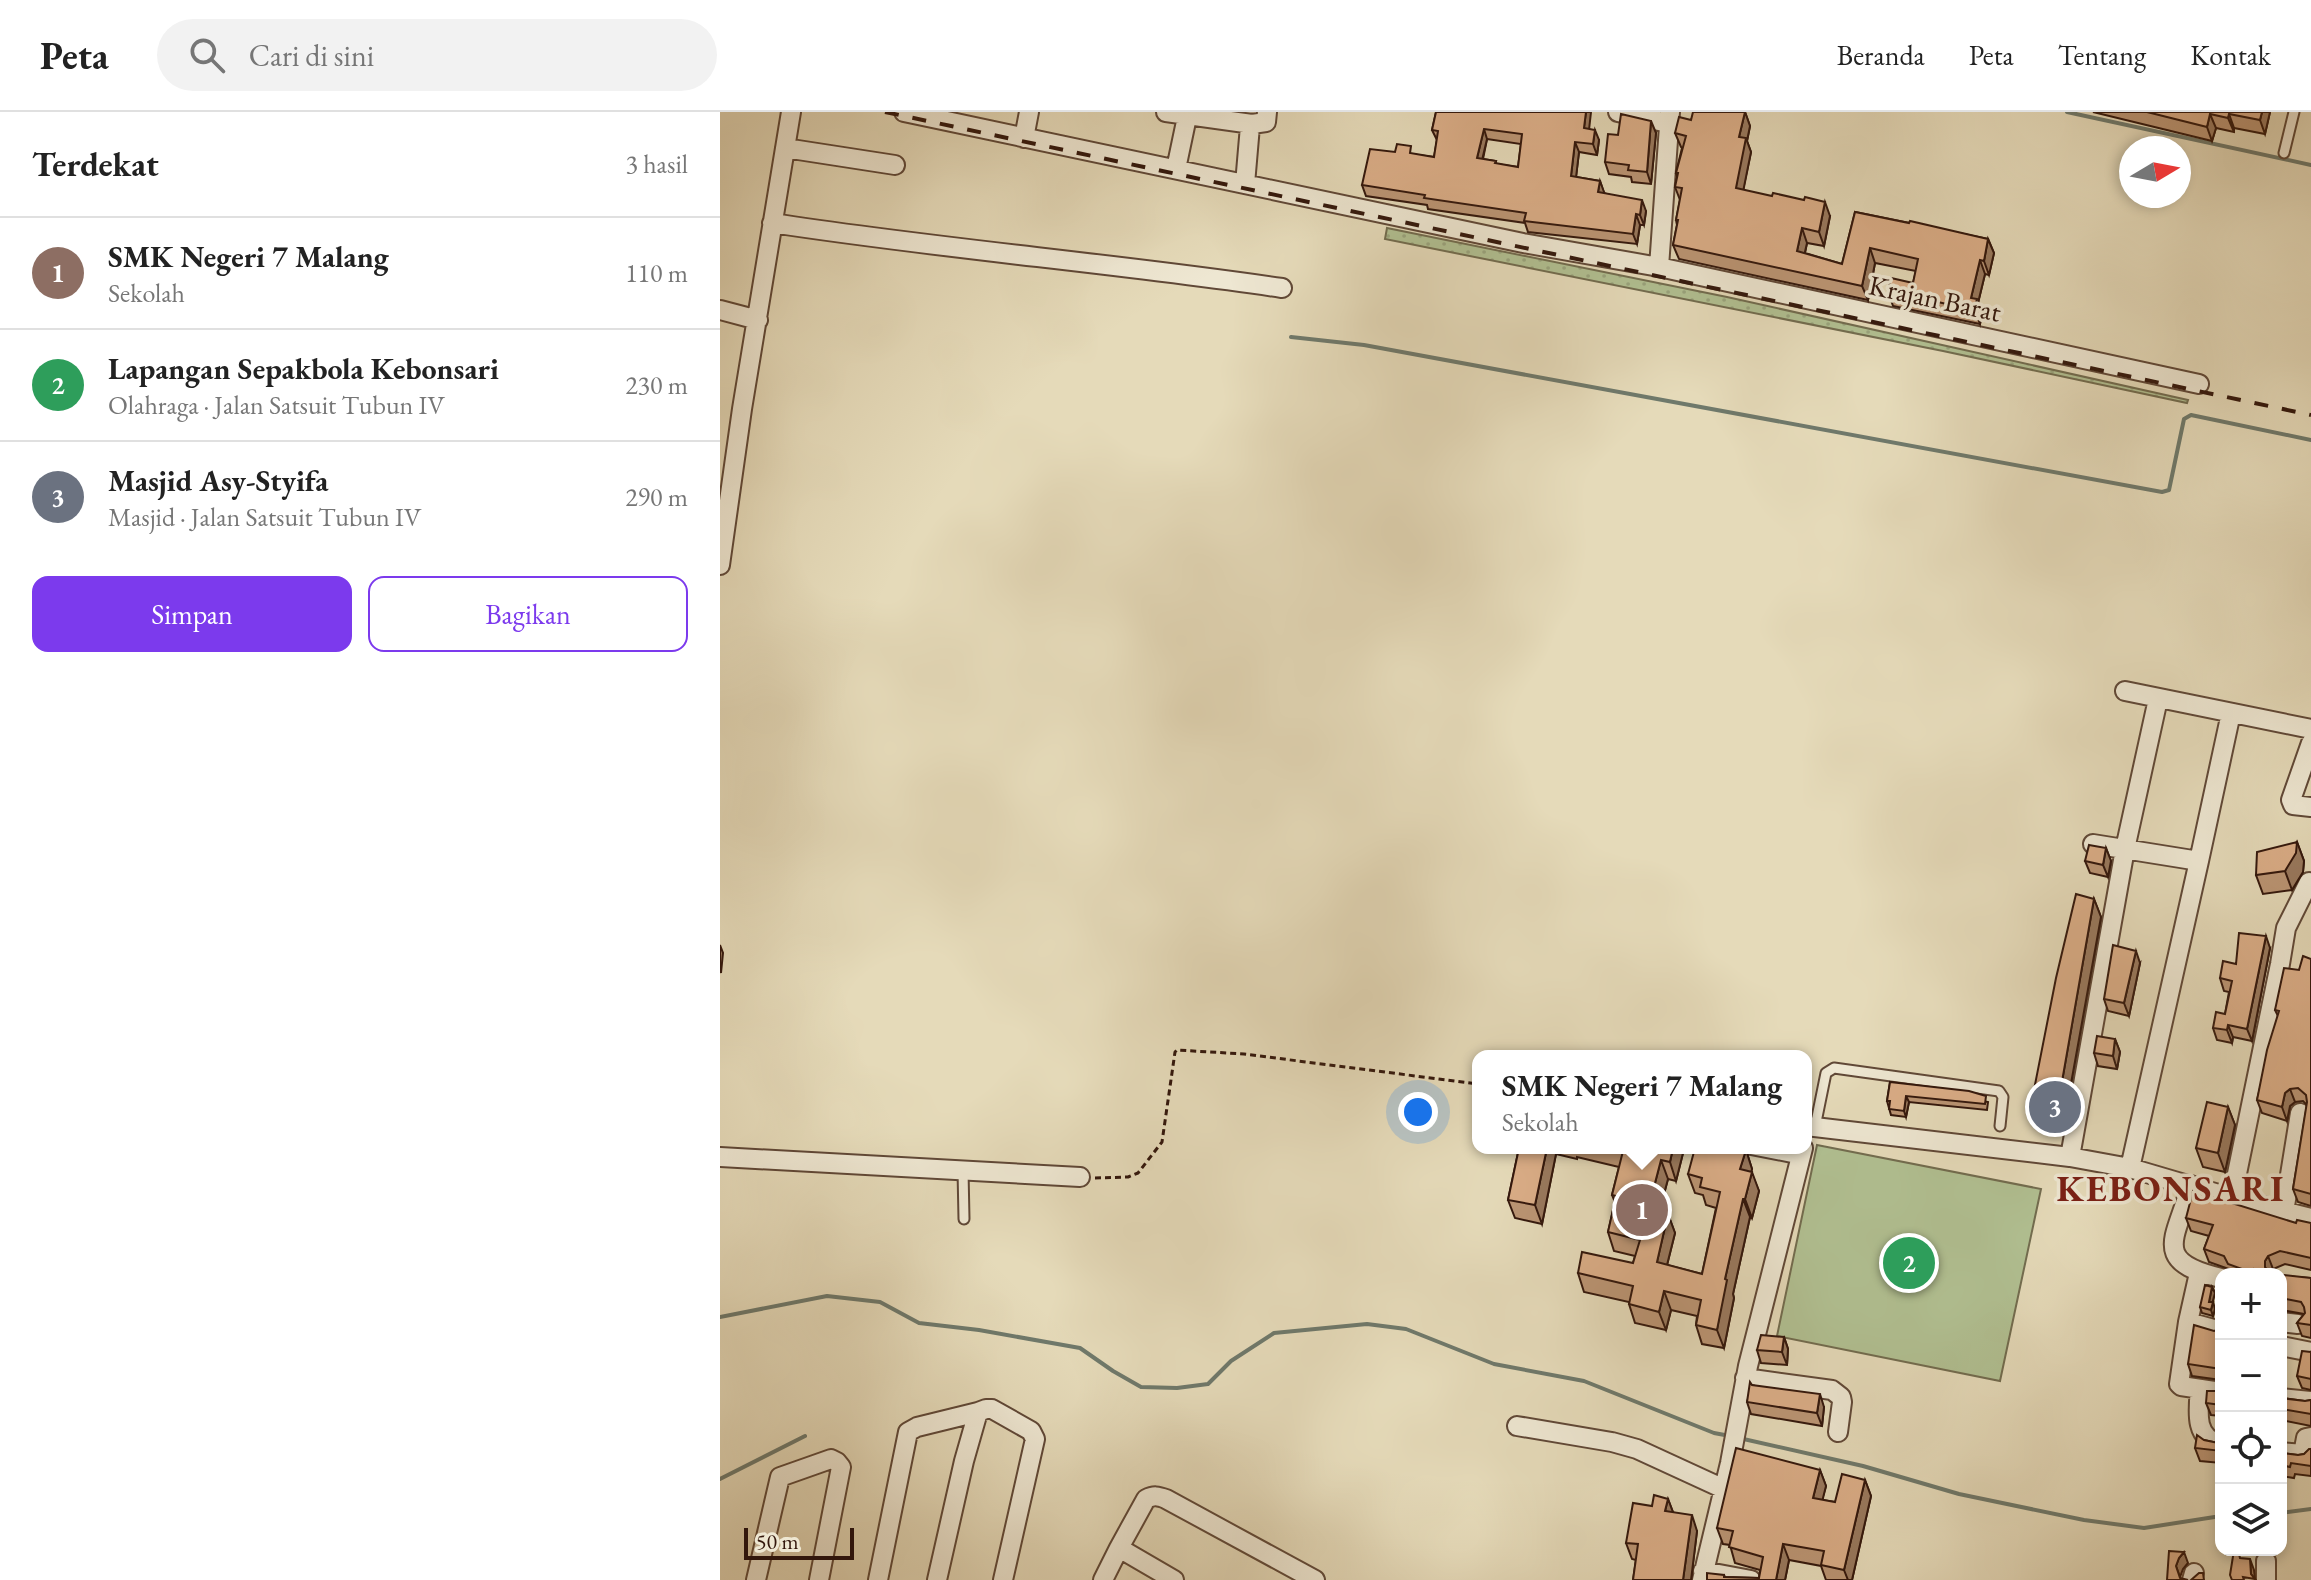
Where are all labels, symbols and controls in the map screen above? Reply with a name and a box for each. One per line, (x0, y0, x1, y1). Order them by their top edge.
search box (157, 19, 717, 91)
text: Peta (40, 31, 109, 80)
icon: search (185, 33, 229, 77)
text: Cari di sini (249, 36, 374, 75)
text: Beranda (1837, 37, 1925, 73)
text: Peta (1969, 37, 2014, 73)
text: Tentang (2058, 37, 2146, 73)
text: Kontak (2190, 37, 2271, 73)
north arrow (2119, 136, 2191, 208)
text: Terdekat (32, 142, 159, 186)
text: 3 hasil (626, 147, 688, 181)
text: SMK Negeri 7 Malang (108, 237, 389, 276)
text: 1 (51, 256, 65, 290)
text: 110 m (625, 256, 688, 290)
street label: Krajan Barat (1866, 266, 2005, 330)
text: Sekolah (108, 276, 185, 310)
text: Lapangan Sepakbola Kebonsari (108, 349, 499, 388)
text: 2 (51, 368, 65, 402)
text: 230 m (625, 368, 688, 402)
text: Olahraga · Jalan Satsuit Tubun IV (108, 388, 445, 422)
text: Masjid Asy-Styifa (108, 461, 328, 500)
text: 3 (51, 480, 65, 514)
text: 290 m (625, 480, 688, 514)
text: Masjid · Jalan Satsuit Tubun IV (108, 500, 421, 534)
button: Simpan (32, 576, 352, 652)
button: Bagikan (368, 576, 688, 652)
popup (1472, 1050, 1812, 1154)
text: SMK Negeri 7 Malang (1502, 1066, 1782, 1105)
pin: 3 (2029, 1077, 2081, 1137)
your location (1398, 1092, 1438, 1132)
text: Sekolah (1502, 1105, 1579, 1139)
district label: KEBONSARI (2057, 1165, 2285, 1212)
pin: 1 (1616, 1180, 1668, 1240)
pin: 2 (1883, 1233, 1935, 1293)
map controls (2215, 1268, 2287, 1556)
button: + (2215, 1268, 2287, 1340)
button: − (2215, 1340, 2287, 1412)
button: locate (2215, 1412, 2287, 1484)
button: layers (2215, 1484, 2287, 1556)
scale bar (744, 1524, 854, 1560)
text: 50 m (756, 1527, 799, 1556)

